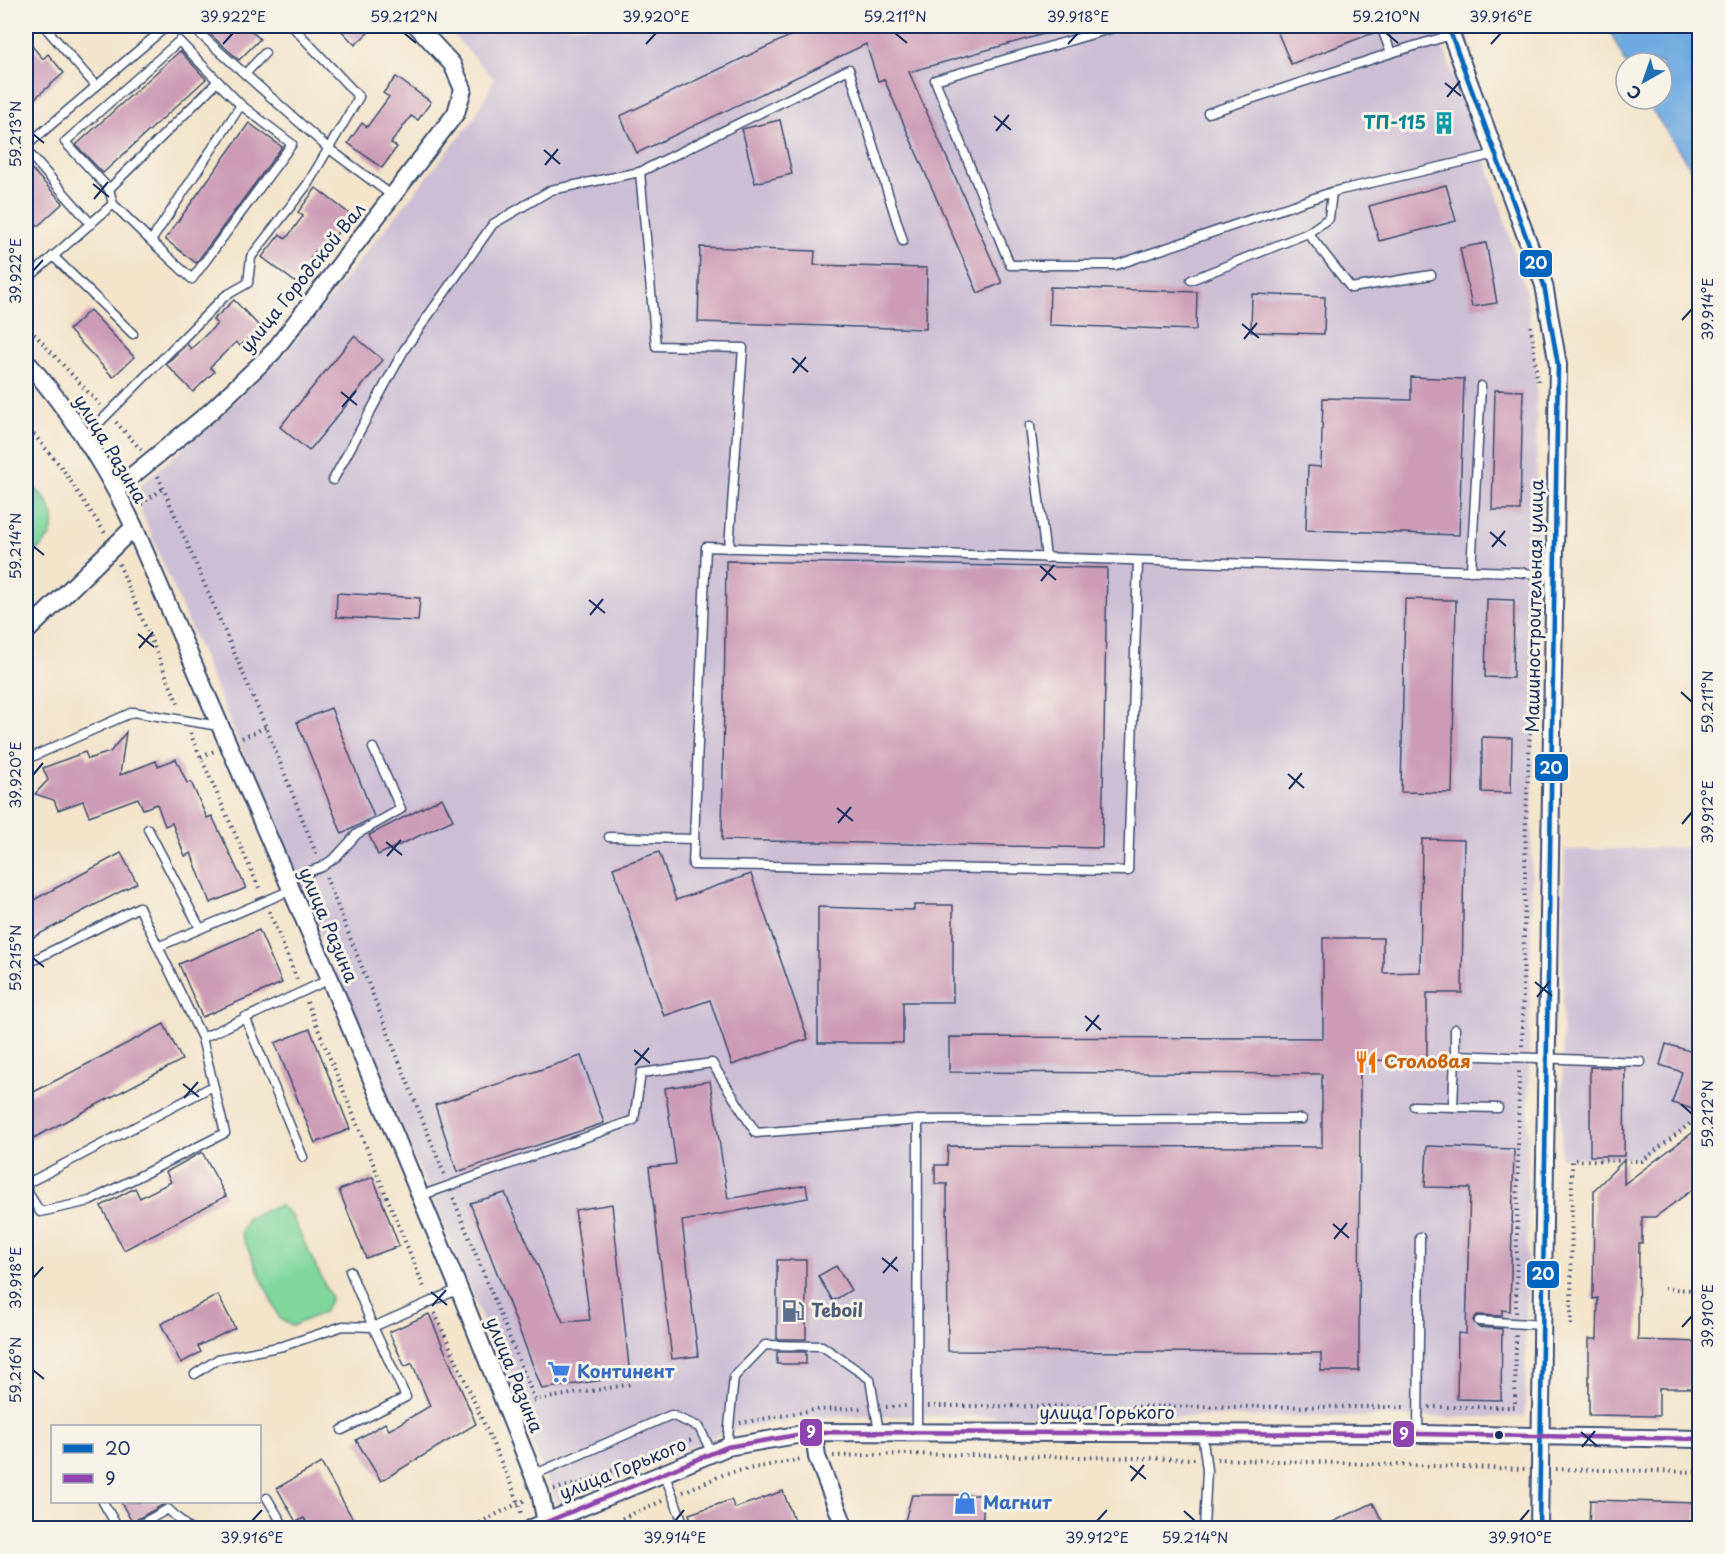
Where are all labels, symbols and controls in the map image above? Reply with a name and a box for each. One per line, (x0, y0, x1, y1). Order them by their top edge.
text: 39.922°E (200, 4, 266, 27)
text: 59.212°N (370, 4, 438, 27)
text: 39.920°E (622, 4, 690, 27)
text: 59.211°N (863, 4, 927, 27)
text: 39.918°E (1047, 4, 1109, 27)
text: 59.210°N (1352, 4, 1420, 27)
text: 39.916°E (1469, 4, 1533, 27)
north arrow (1614, 51, 1674, 111)
text: С (1621, 80, 1646, 106)
text: 59.213°N (3, 100, 26, 168)
place label: ТП-115 (1363, 108, 1426, 135)
building icon: ТП-115 (1431, 110, 1457, 136)
street label: улица Городской Вал (233, 196, 371, 358)
text: 39.922°E (3, 238, 26, 304)
line badge: 20 (1519, 249, 1553, 278)
text: 20 (1525, 250, 1548, 274)
text: 39.914°E (1695, 277, 1718, 341)
street label: улица Разина (68, 389, 155, 508)
street label: Машиностроительная улица (1518, 478, 1549, 733)
text: 59.214°N (3, 512, 26, 580)
text: 59.211°N (1695, 670, 1718, 734)
text: 39.920°E (3, 741, 26, 809)
line badge: 20 (1534, 753, 1569, 782)
text: 20 (1540, 755, 1563, 779)
text: 39.912°E (1695, 780, 1718, 844)
street label: улица Разина (293, 863, 366, 987)
text: 59.215°N (3, 925, 26, 991)
place label: Столовая (1384, 1047, 1471, 1074)
restaurant icon: Столовая (1353, 1049, 1379, 1075)
text: 59.212°N (1695, 1080, 1718, 1148)
text: 39.918°E (3, 1247, 26, 1309)
line badge: 20 (1526, 1260, 1560, 1289)
text: 20 (1532, 1261, 1555, 1285)
text: 39.910°E (1695, 1284, 1718, 1348)
place label: Teboil (811, 1296, 863, 1323)
fuel station icon: Teboil (780, 1298, 806, 1324)
street label: улица Разина (480, 1312, 551, 1437)
text: 59.216°N (3, 1337, 26, 1403)
place label: Континент (577, 1357, 675, 1384)
supermarket icon: Континент (546, 1359, 572, 1385)
street label: улица Горького (1039, 1398, 1175, 1425)
line badge: 9 (799, 1418, 823, 1447)
text: 9 (806, 1419, 816, 1443)
line badge: 9 (1392, 1420, 1415, 1448)
text: 9 (1399, 1421, 1409, 1445)
legend (51, 1425, 261, 1503)
unlabelled marker (1493, 1429, 1505, 1441)
street label: улица Горького (555, 1430, 690, 1506)
text: 20 (105, 1434, 131, 1461)
text: 9 (105, 1464, 116, 1491)
place label: Магнит (983, 1488, 1052, 1515)
shop icon: Магнит (952, 1490, 978, 1516)
text: 39.916°E (220, 1525, 284, 1548)
text: 39.914°E (643, 1525, 707, 1548)
text: 39.912°E (1065, 1525, 1129, 1548)
text: 59.214°N (1161, 1525, 1229, 1548)
text: 39.910°E (1488, 1525, 1552, 1548)

